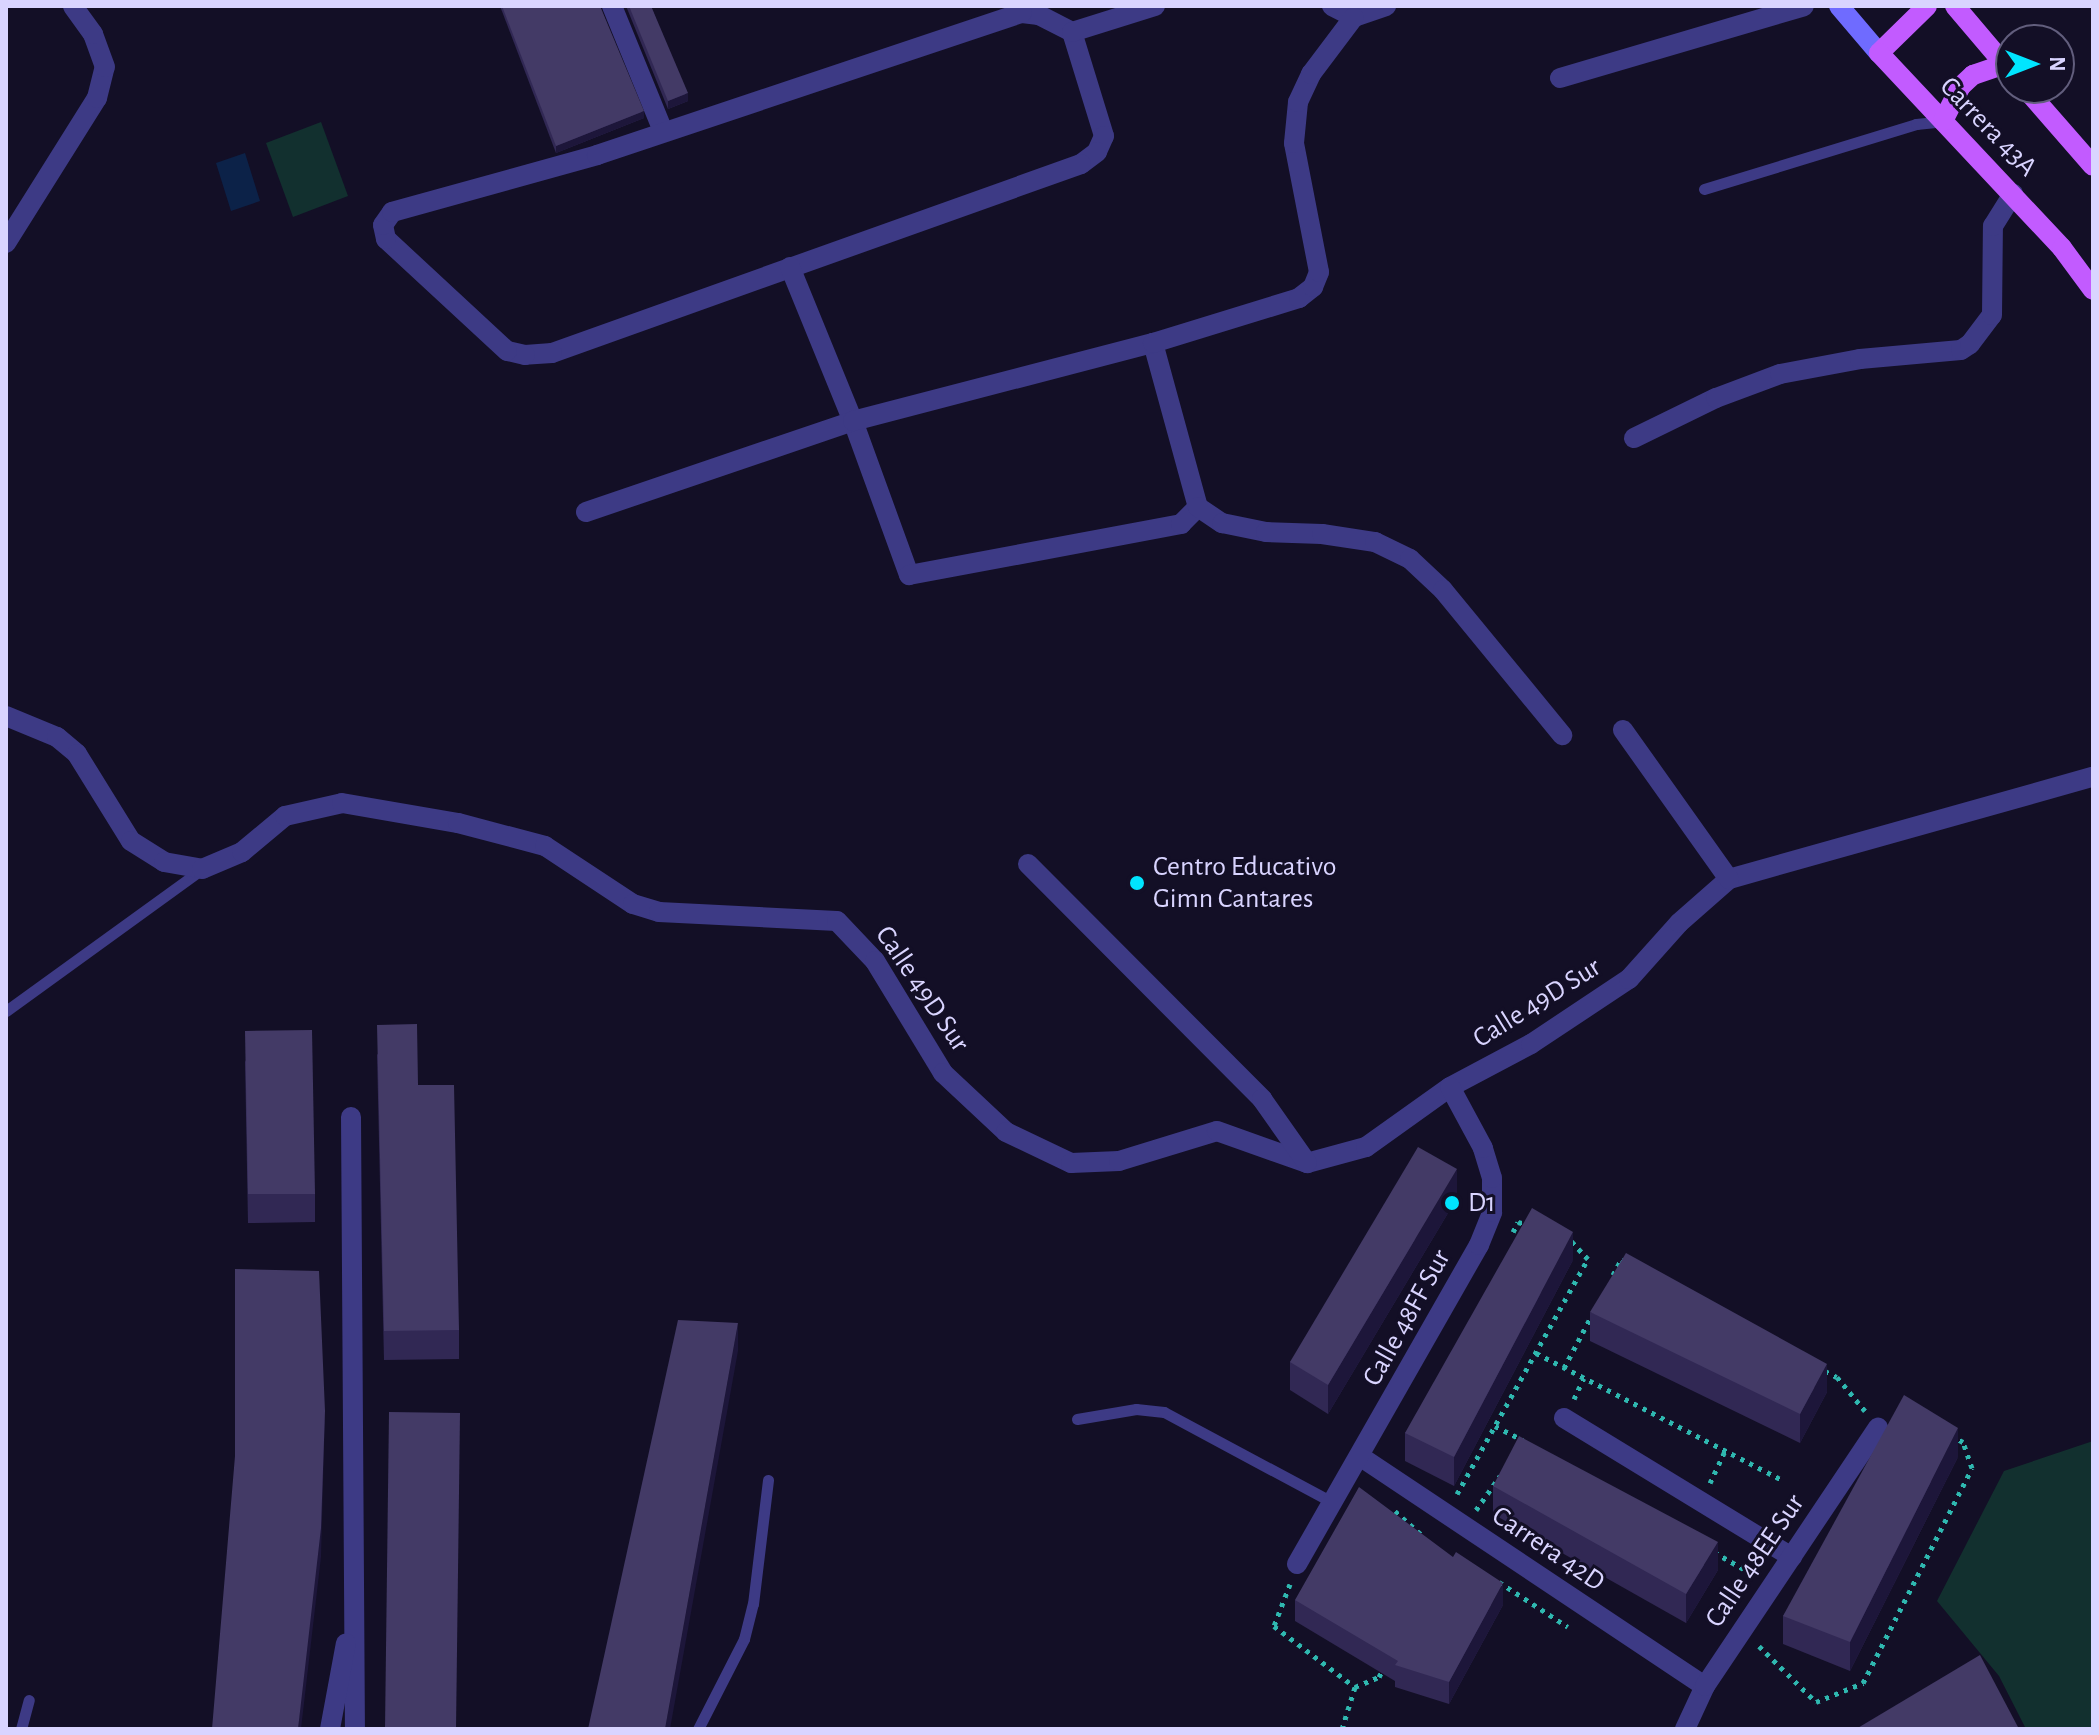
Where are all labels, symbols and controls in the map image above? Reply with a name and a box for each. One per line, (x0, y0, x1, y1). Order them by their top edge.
north arrow (1995, 24, 2075, 104)
text: N (2046, 56, 2068, 72)
street label: Carrera 43A (1932, 70, 2044, 184)
place label: Centro Educativo Gimn Cantares (1153, 850, 1337, 916)
marker: Centro Educativo Gimn Cantares (1128, 874, 1146, 892)
street label: Calle 49D Sur (868, 920, 976, 1058)
street label: Calle 49D Sur (1467, 950, 1607, 1056)
place label: D1 (1468, 1186, 1496, 1220)
marker: D1 (1443, 1194, 1461, 1212)
street label: Calle 48FF Sur (1356, 1244, 1458, 1392)
street label: Calle 48EE Sur (1698, 1488, 1812, 1634)
street label: Carrera 42D (1485, 1499, 1611, 1599)

